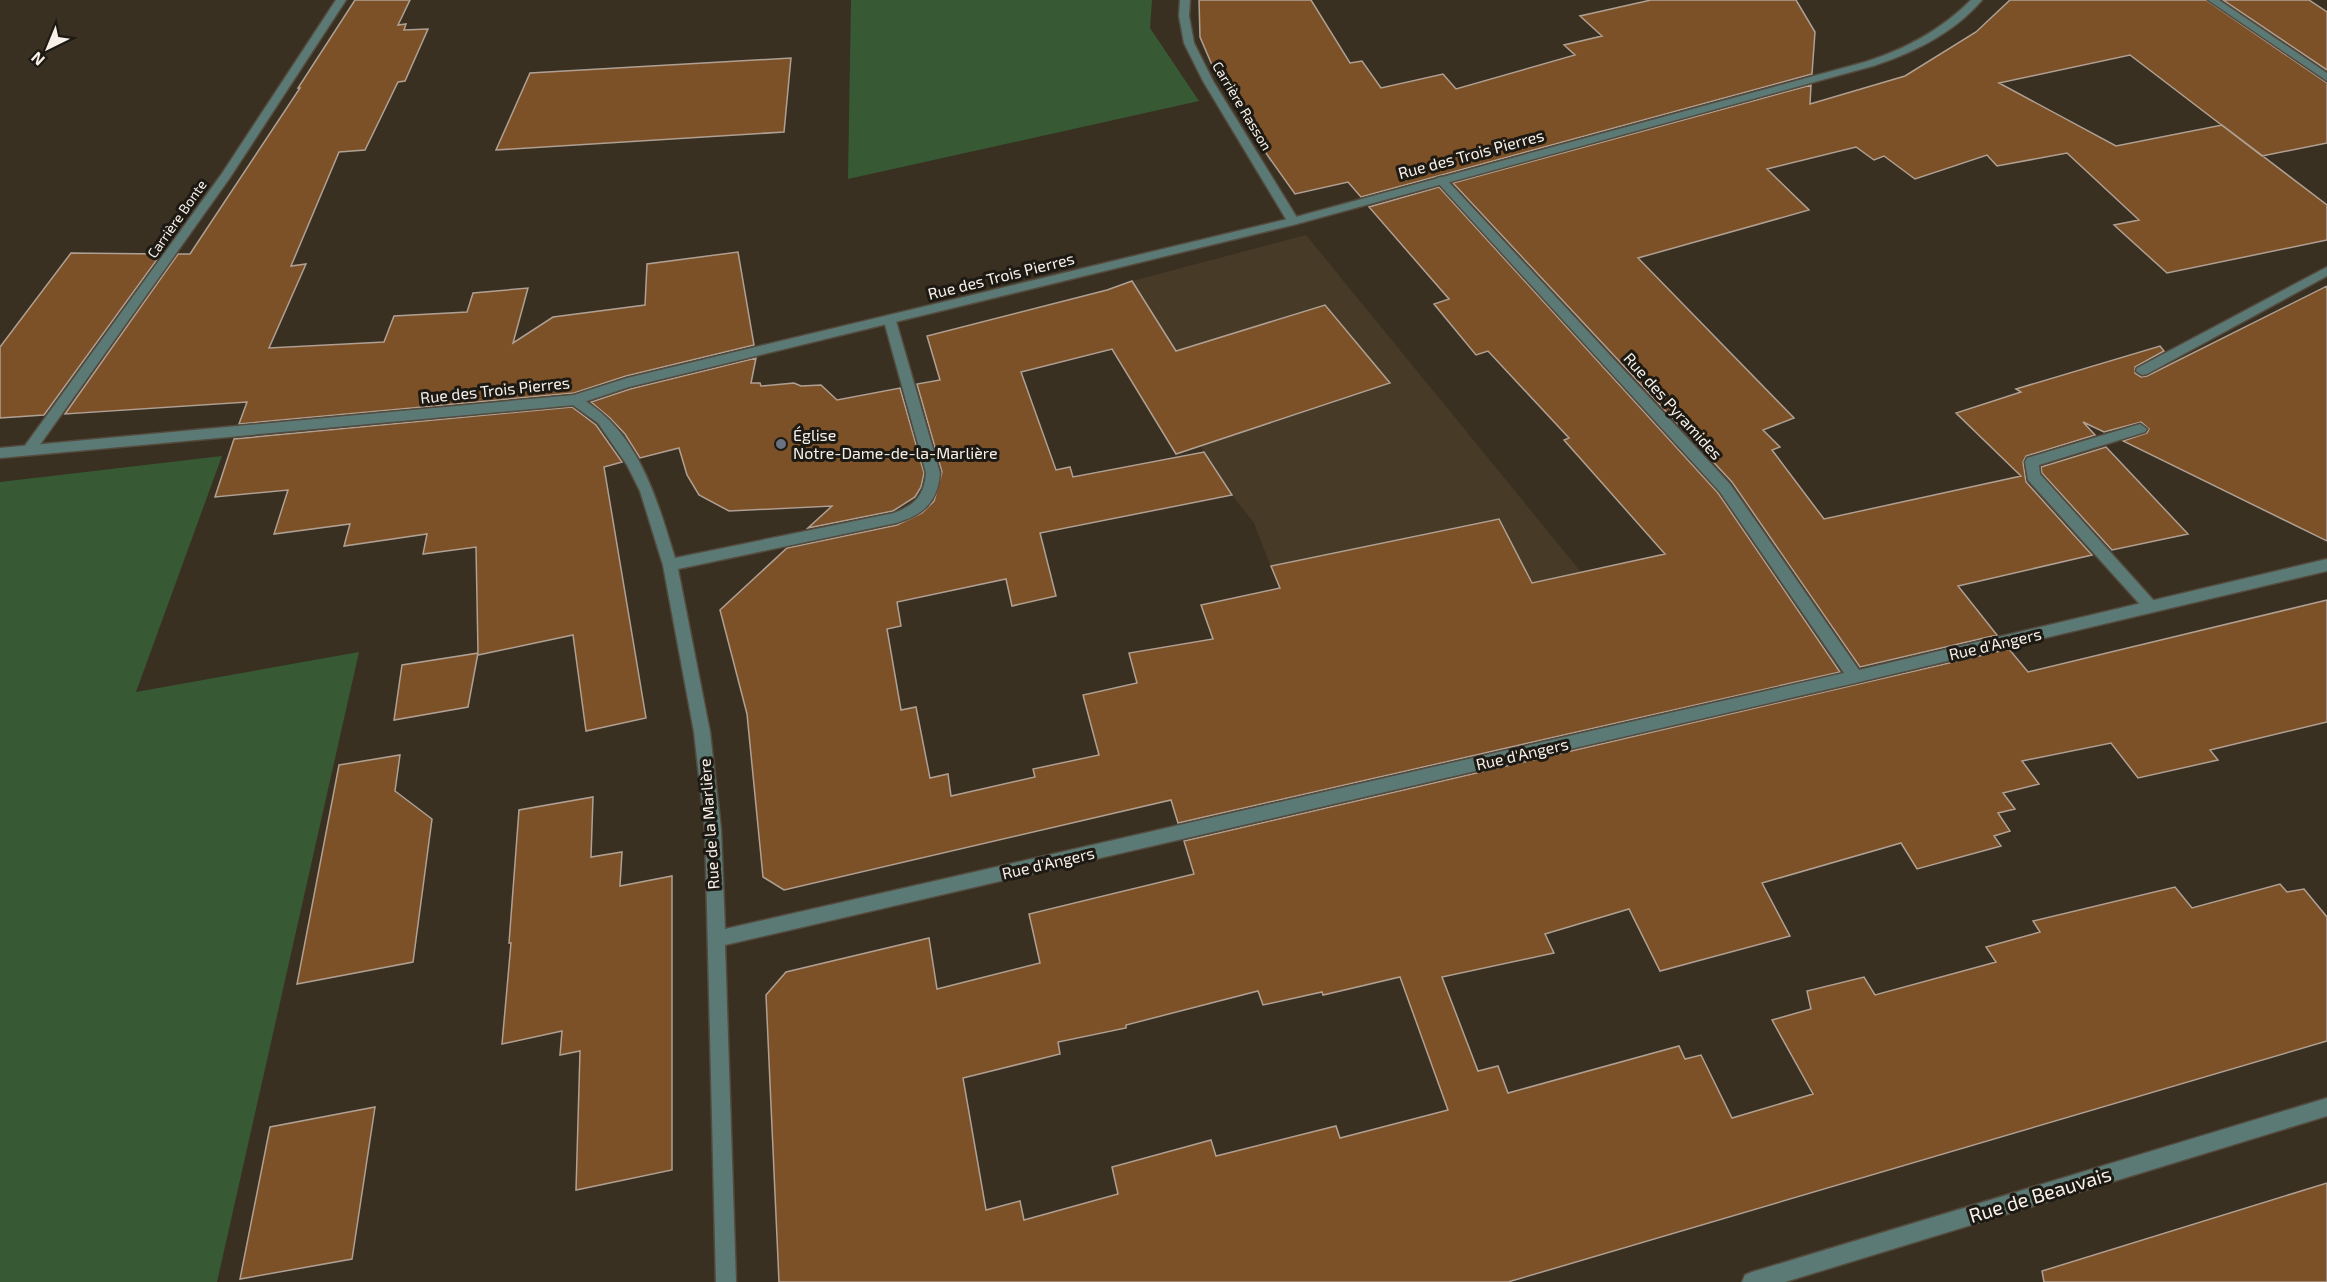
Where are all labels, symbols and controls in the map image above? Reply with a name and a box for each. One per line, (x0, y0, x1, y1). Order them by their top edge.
north arrow (18, 18, 78, 78)
text: N (27, 48, 48, 70)
street label: Carrière Rasson (1209, 58, 1276, 153)
street label: Rue des Trois Pierres (1396, 125, 1546, 182)
street label: Carrière Bonte (143, 176, 210, 261)
street label: Rue des Trois Pierres (926, 248, 1076, 303)
street label: Rue des Pyramides (1620, 348, 1726, 463)
street label: Rue des Trois Pierres (419, 372, 571, 407)
place label: Église Notre-Dame-de-la-Marlière (793, 425, 998, 462)
marker: Église Notre-Dame-de-la-Marlière (774, 437, 788, 451)
street label: Rue d'Angers (1947, 624, 2043, 663)
street label: Rue d'Angers (1474, 734, 1570, 773)
street label: Rue de la Marlière (694, 758, 723, 890)
street label: Rue d'Angers (1000, 843, 1096, 882)
street label: Rue de Beauvais (1966, 1161, 2114, 1227)

